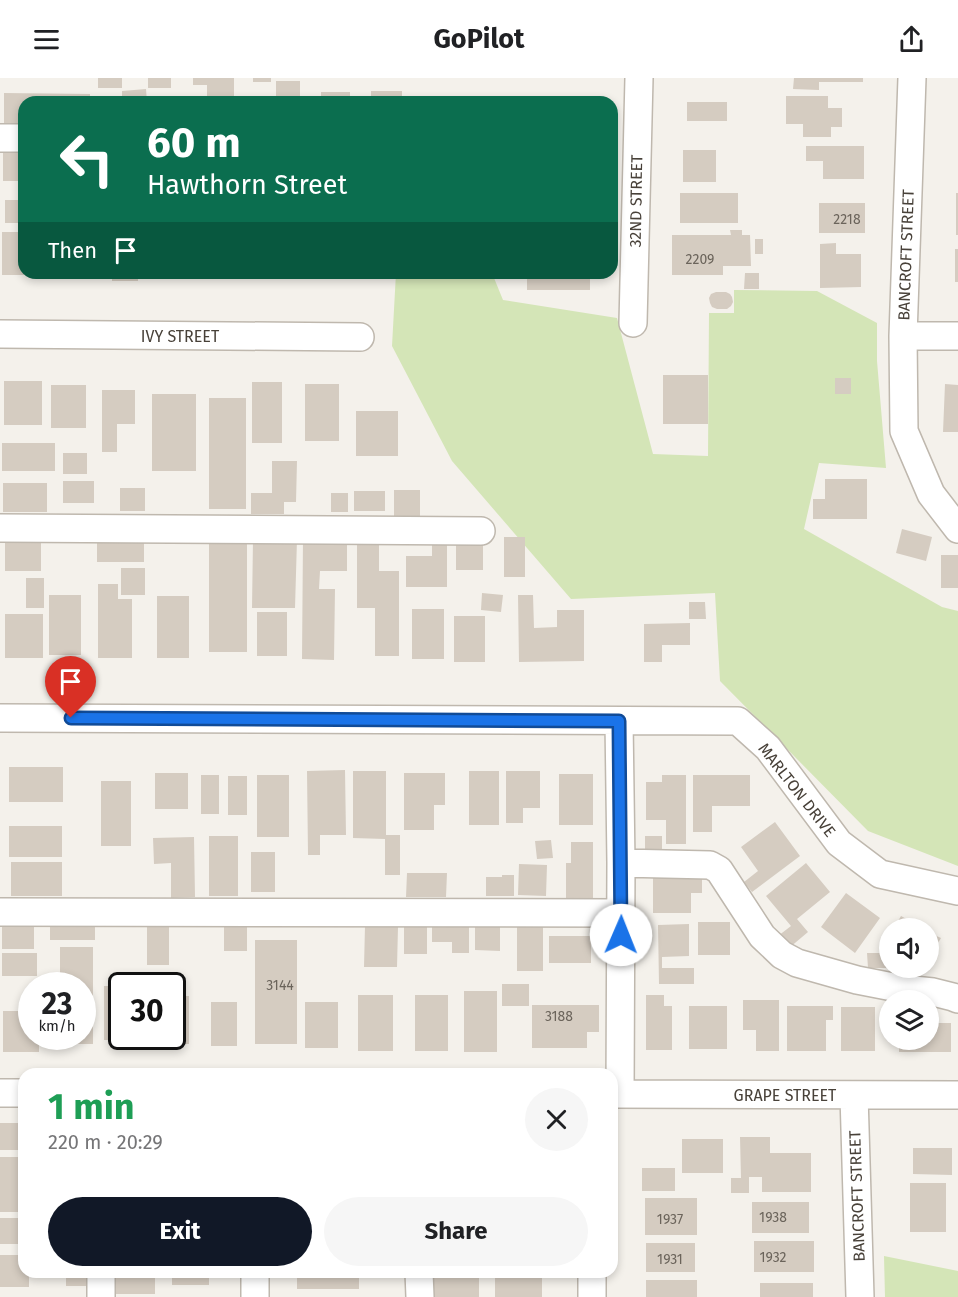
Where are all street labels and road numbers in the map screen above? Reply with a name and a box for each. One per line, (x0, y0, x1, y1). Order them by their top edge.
street label: 32ND STREET (626, 154, 646, 248)
street label: BANCROFT STREET (894, 188, 918, 321)
street label: IVY STREET (141, 327, 220, 346)
street label: MARLTON DRIVE (754, 739, 840, 841)
street label: GRAPE STREET (734, 1086, 837, 1105)
street label: BANCROFT STREET (845, 1129, 869, 1262)

